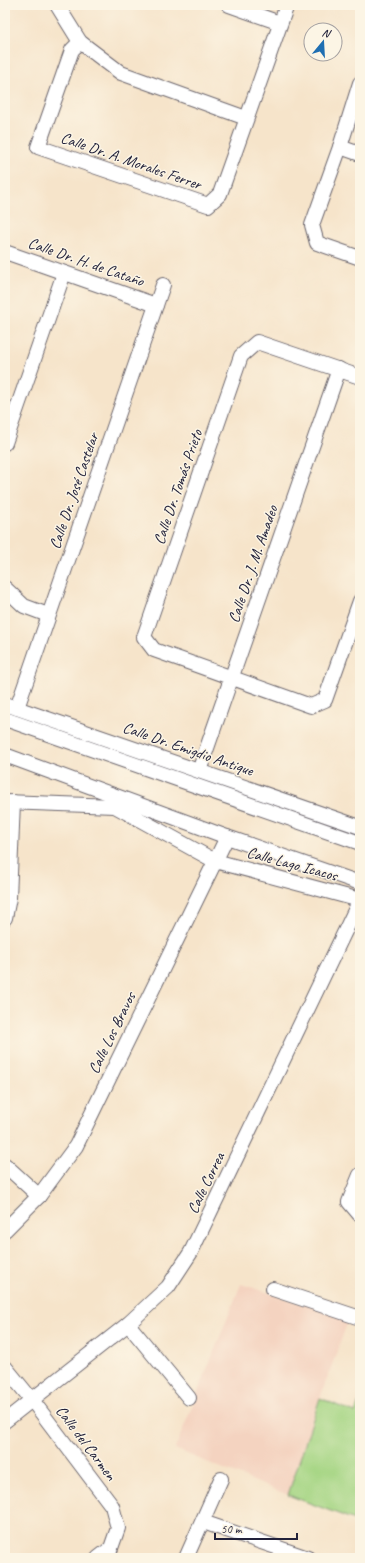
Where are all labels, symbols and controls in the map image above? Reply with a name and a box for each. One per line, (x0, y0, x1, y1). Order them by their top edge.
north arrow (303, 22, 343, 62)
text: N (321, 25, 334, 41)
street label: Calle Dr. A. Morales Ferrer (58, 128, 205, 195)
street label: Calle Dr. H. de Cataño (25, 233, 148, 292)
street label: Calle Dr. Tomás Prieto (149, 426, 207, 547)
street label: Calle Dr. José Castelar (45, 428, 104, 552)
street label: Calle Dr. J. M. Amadeo (224, 501, 283, 625)
street label: Calle Dr. Emigdio Antique (120, 717, 257, 781)
street label: Calle Lago Icacos (245, 842, 341, 886)
street label: Calle Los Bravos (84, 988, 141, 1077)
street label: Calle Correa (183, 1148, 230, 1217)
street label: Calle del Carmen (51, 1402, 121, 1485)
scale bar (215, 1515, 297, 1541)
text: 50 m (221, 1521, 243, 1537)

